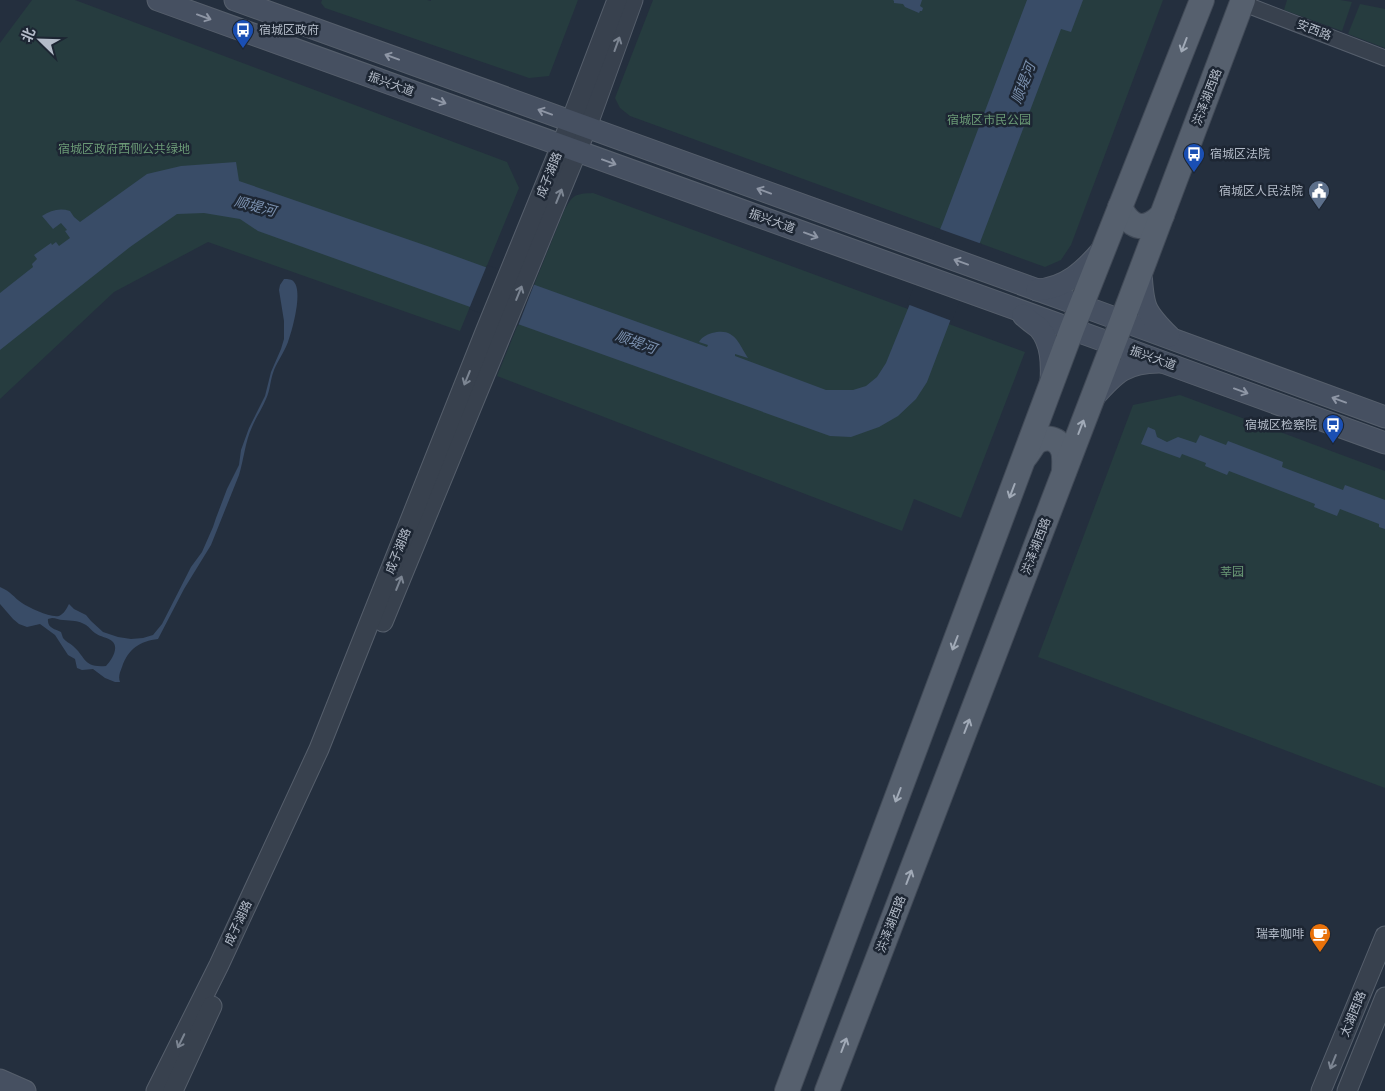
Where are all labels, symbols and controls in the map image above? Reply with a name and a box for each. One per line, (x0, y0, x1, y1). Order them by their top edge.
one-way arrow (196, 12, 212, 22)
north arrow (15, 15, 65, 65)
street label: 安西路 (1295, 17, 1333, 43)
bus stop icon: 宿城区政府 (231, 18, 255, 49)
place label: 宿城区政府 (259, 23, 319, 37)
text: 北 (18, 25, 39, 45)
one-way arrow (613, 37, 622, 52)
one-way arrow (1179, 37, 1188, 53)
one-way arrow (385, 52, 401, 61)
water label: 顺堤河 (1008, 58, 1040, 106)
street label: 洪泽湖西路 (1190, 66, 1224, 128)
street label: 振兴大道 (366, 69, 416, 99)
one-way arrow (431, 97, 447, 106)
one-way arrow (538, 107, 554, 116)
park label: 宿城区市民公园 (947, 113, 1031, 127)
park label: 宿城区政府西侧公共绿地 (58, 142, 190, 156)
bus stop icon: 宿城区法院 (1182, 142, 1206, 173)
place label: 宿城区法院 (1210, 147, 1270, 161)
street label: 成子湖路 (534, 150, 564, 200)
one-way arrow (601, 158, 616, 167)
public building icon: 宿城区人民法院 (1307, 179, 1331, 210)
place label: 宿城区人民法院 (1219, 184, 1303, 198)
one-way arrow (757, 186, 772, 195)
one-way arrow (554, 189, 564, 204)
water label: 顺堤河 (232, 193, 280, 221)
street label: 振兴大道 (747, 206, 797, 236)
one-way arrow (803, 231, 818, 240)
one-way arrow (954, 257, 969, 266)
one-way arrow (514, 286, 524, 301)
water label: 顺堤河 (613, 327, 661, 359)
street label: 振兴大道 (1128, 343, 1178, 373)
one-way arrow (462, 370, 471, 385)
one-way arrow (1233, 387, 1248, 396)
one-way arrow (1332, 395, 1347, 404)
bus stop icon: 宿城区检察院 (1321, 413, 1345, 444)
place label: 宿城区检察院 (1245, 418, 1317, 432)
one-way arrow (1077, 420, 1087, 435)
one-way arrow (1006, 483, 1015, 498)
street label: 洪泽湖西路 (1019, 515, 1053, 577)
street label: 成子湖路 (383, 526, 413, 576)
park label: 莘园 (1220, 565, 1244, 579)
one-way arrow (395, 576, 405, 591)
one-way arrow (950, 635, 959, 650)
one-way arrow (963, 719, 972, 734)
one-way arrow (893, 787, 902, 802)
one-way arrow (905, 870, 914, 886)
street label: 洪泽湖西路 (874, 893, 908, 955)
street label: 成子湖路 (222, 898, 254, 948)
cafe icon: 瑞幸咖啡 (1308, 922, 1332, 953)
place label: 瑞幸咖啡 (1256, 927, 1304, 941)
street label: 太湖西路 (1338, 989, 1368, 1039)
one-way arrow (176, 1033, 185, 1048)
one-way arrow (840, 1038, 849, 1054)
one-way arrow (1328, 1054, 1337, 1069)

